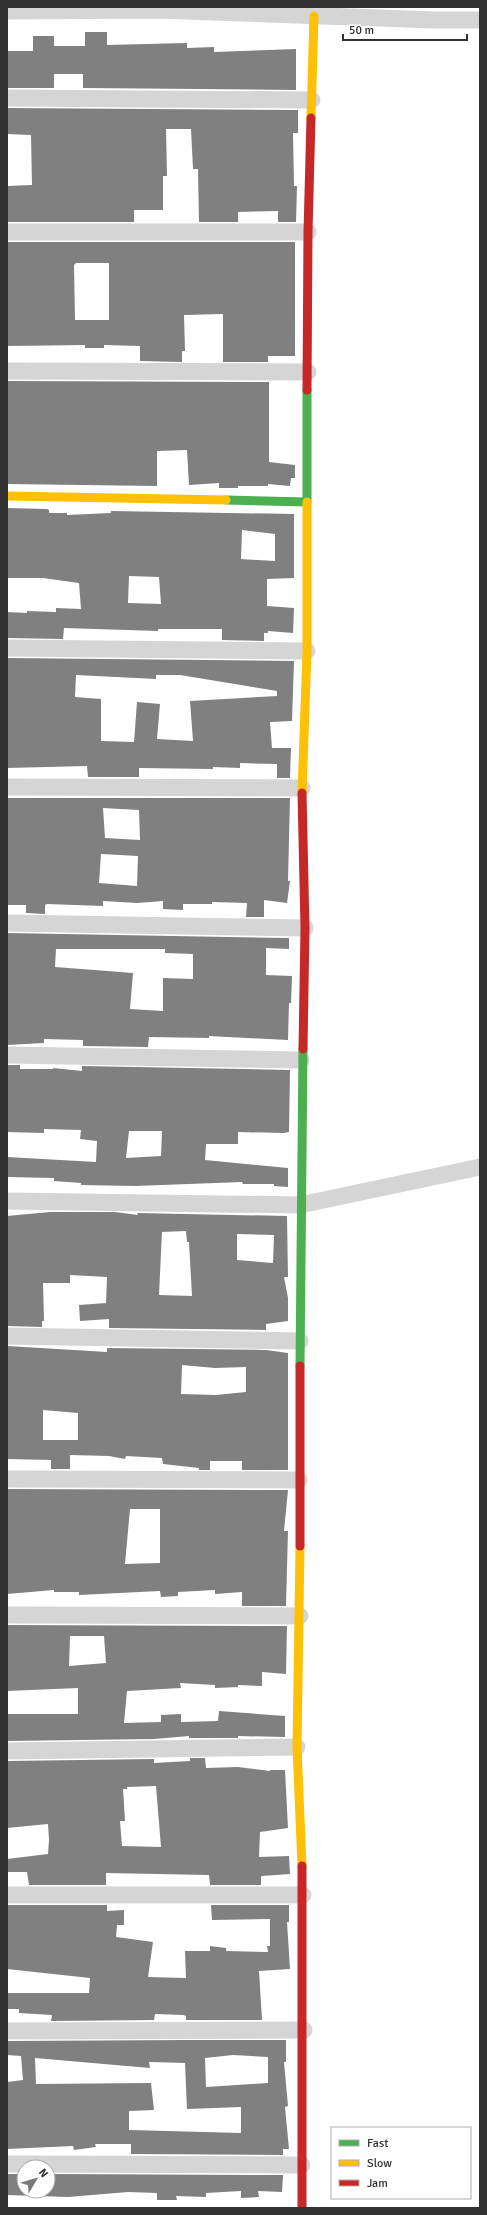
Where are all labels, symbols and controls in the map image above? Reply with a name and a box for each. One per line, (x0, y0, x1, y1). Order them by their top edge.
scale bar (343, 16, 467, 42)
text: 50 m (349, 23, 374, 38)
legend (331, 2127, 471, 2199)
text: Fast (367, 2136, 388, 2151)
text: Slow (367, 2156, 392, 2171)
north arrow (16, 2159, 56, 2199)
text: N (36, 2166, 51, 2180)
text: Jam (367, 2176, 388, 2191)

